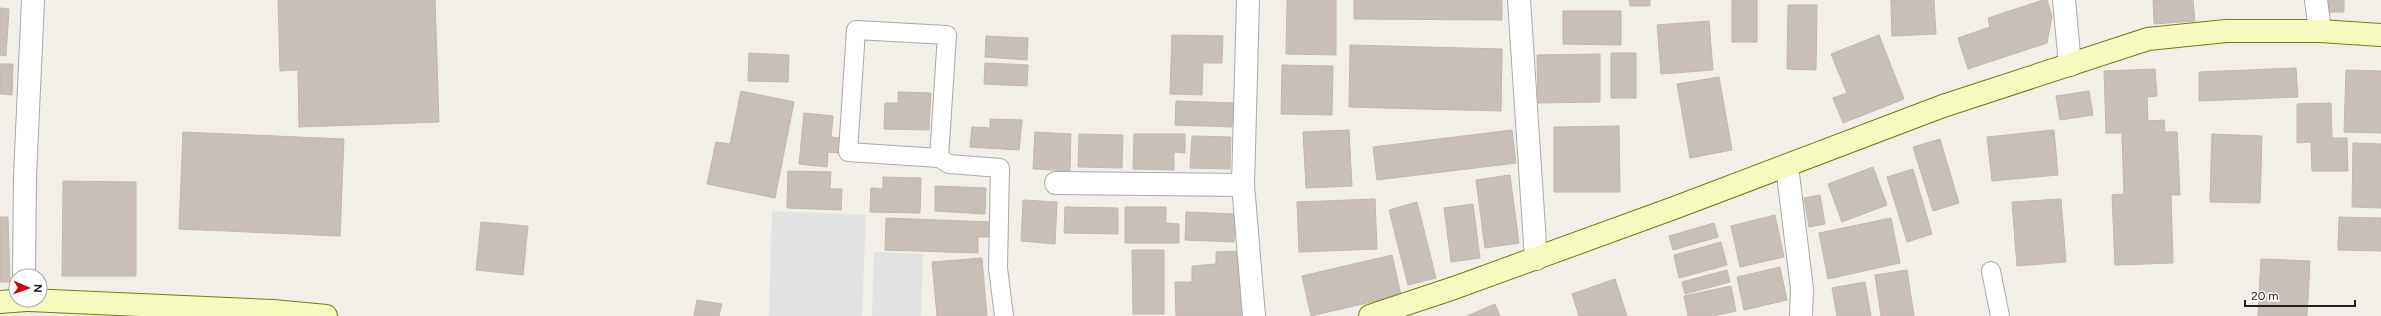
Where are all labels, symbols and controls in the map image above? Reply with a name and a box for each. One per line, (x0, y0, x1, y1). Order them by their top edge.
north arrow (8, 268, 48, 308)
scale bar (2245, 282, 2355, 308)
text: N (31, 284, 44, 293)
text: 20 m (2251, 289, 2279, 303)

